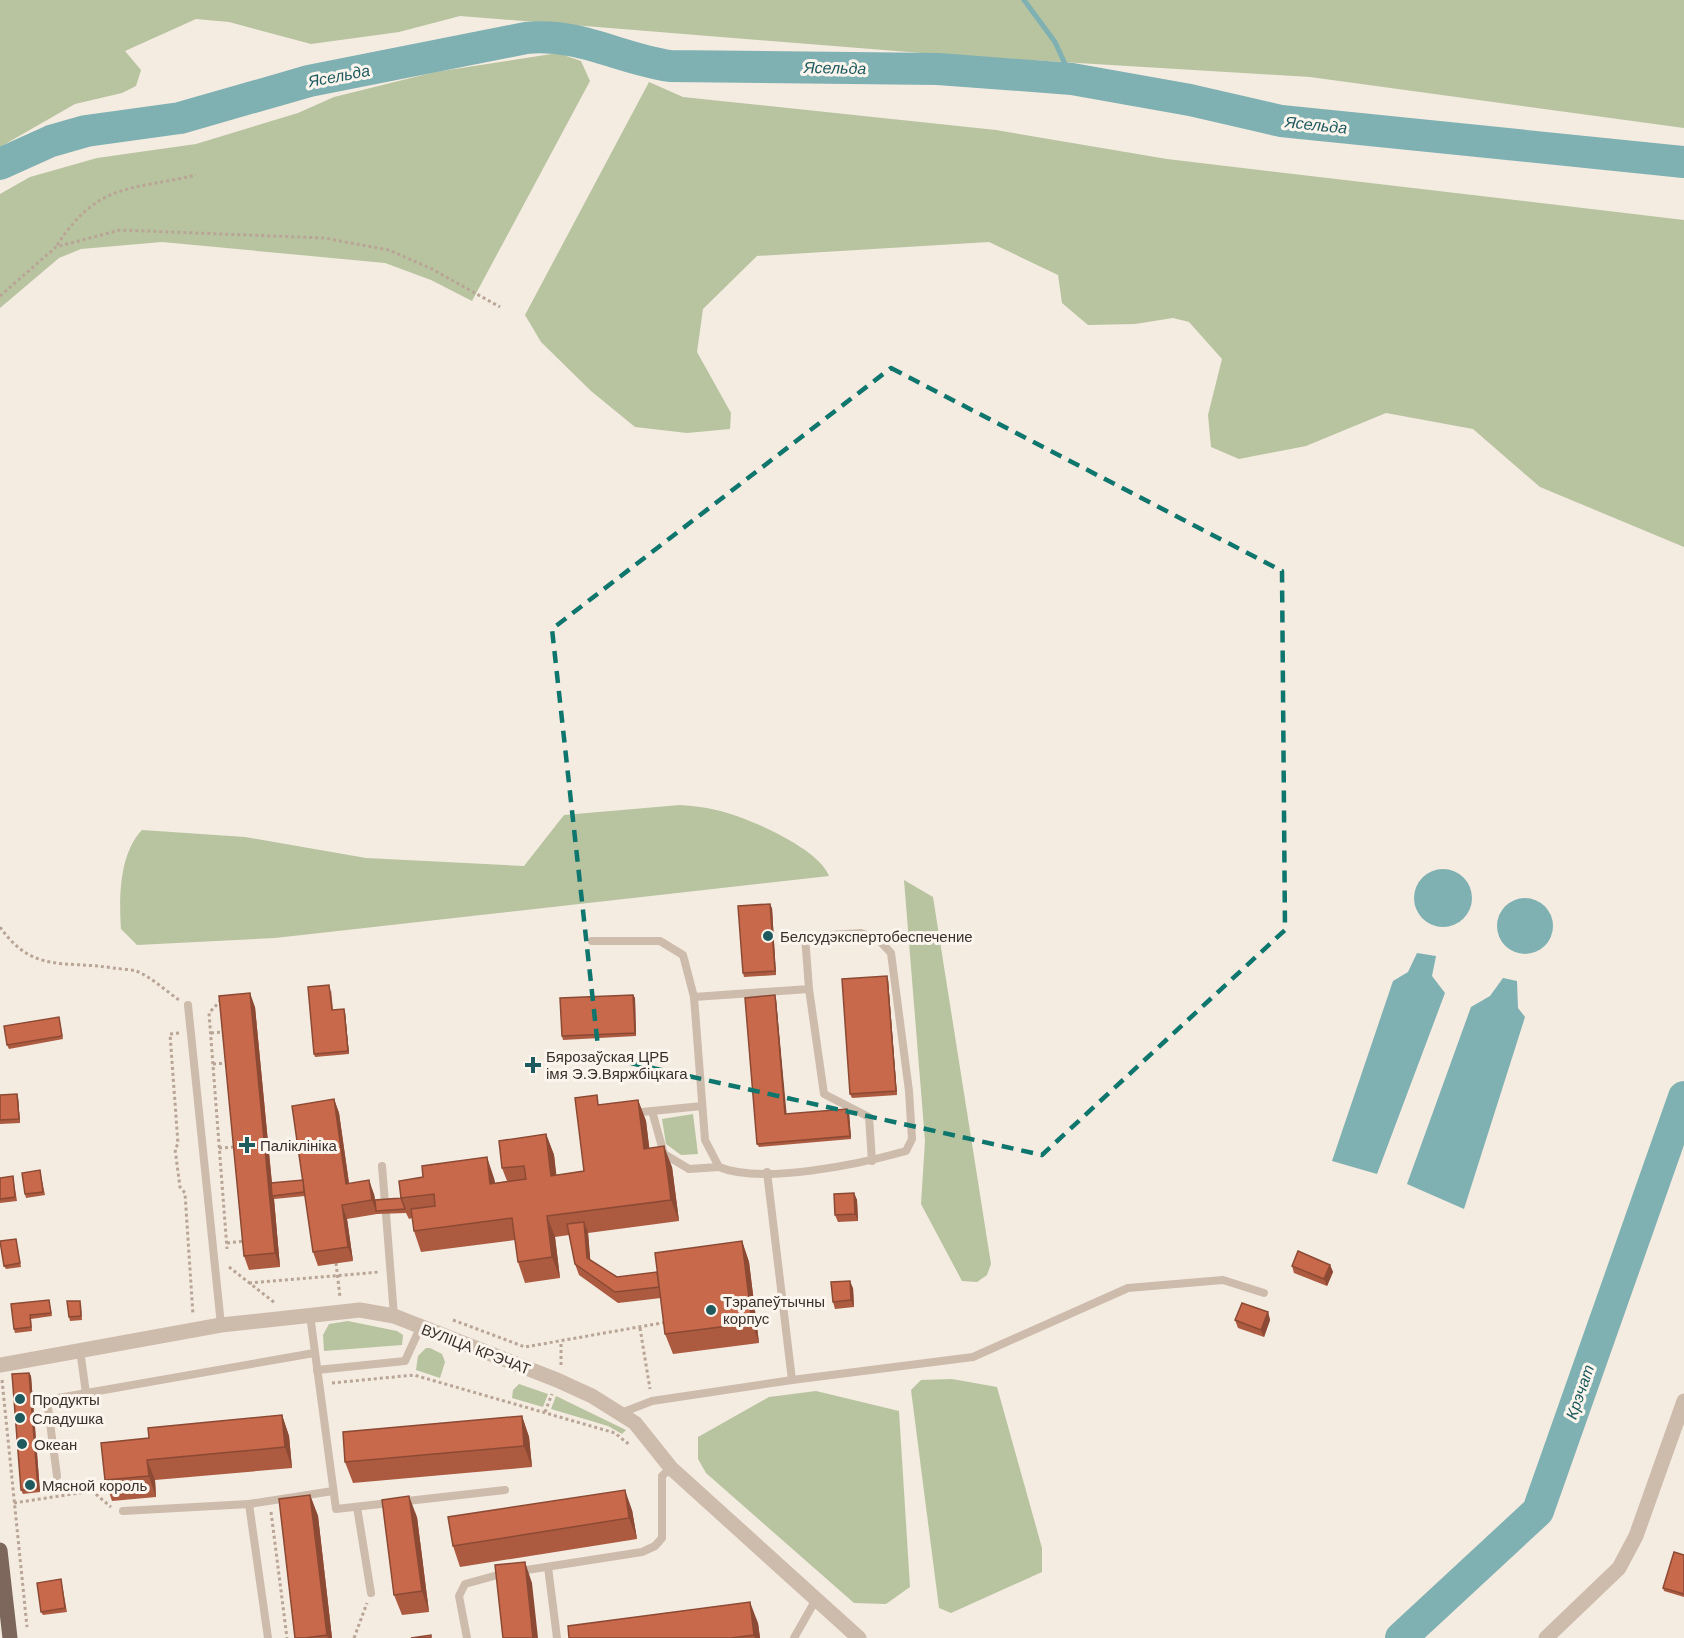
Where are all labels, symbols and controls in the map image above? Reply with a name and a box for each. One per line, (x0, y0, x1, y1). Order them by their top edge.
water label: Ясельда (803, 59, 866, 77)
water label: Ясельда (306, 62, 371, 90)
water label: Ясельда (1283, 113, 1348, 137)
place label: Белсудэкспертобеспечение (780, 928, 973, 945)
marker: Белсудэкспертобеспечение (761, 929, 775, 943)
place label: Бярозаўская ЦРБ імя Э.Э.Вяржбіцкага (546, 1048, 688, 1082)
marker: Бярозаўская ЦРБ імя Э.Э.Вяржбіцкага (524, 1056, 542, 1074)
marker: Паліклініка (238, 1136, 256, 1154)
place label: Паліклініка (260, 1137, 338, 1154)
place label: Тэрапеўтычны корпус (723, 1293, 825, 1327)
marker: Тэрапеўтычны корпус (704, 1303, 718, 1317)
street label: ВУЛІЦА КРЭЧАТ (419, 1320, 533, 1378)
water label: Крэчат (1563, 1363, 1597, 1421)
place label: Продукты (32, 1391, 100, 1408)
marker: Продукты (13, 1392, 27, 1406)
place label: Сладушка (32, 1410, 104, 1427)
marker: Сладушка (13, 1411, 27, 1425)
place label: Океан (34, 1436, 77, 1453)
marker: Океан (15, 1437, 29, 1451)
place label: Мясной король (42, 1477, 147, 1494)
marker: Мясной король (23, 1478, 37, 1492)

